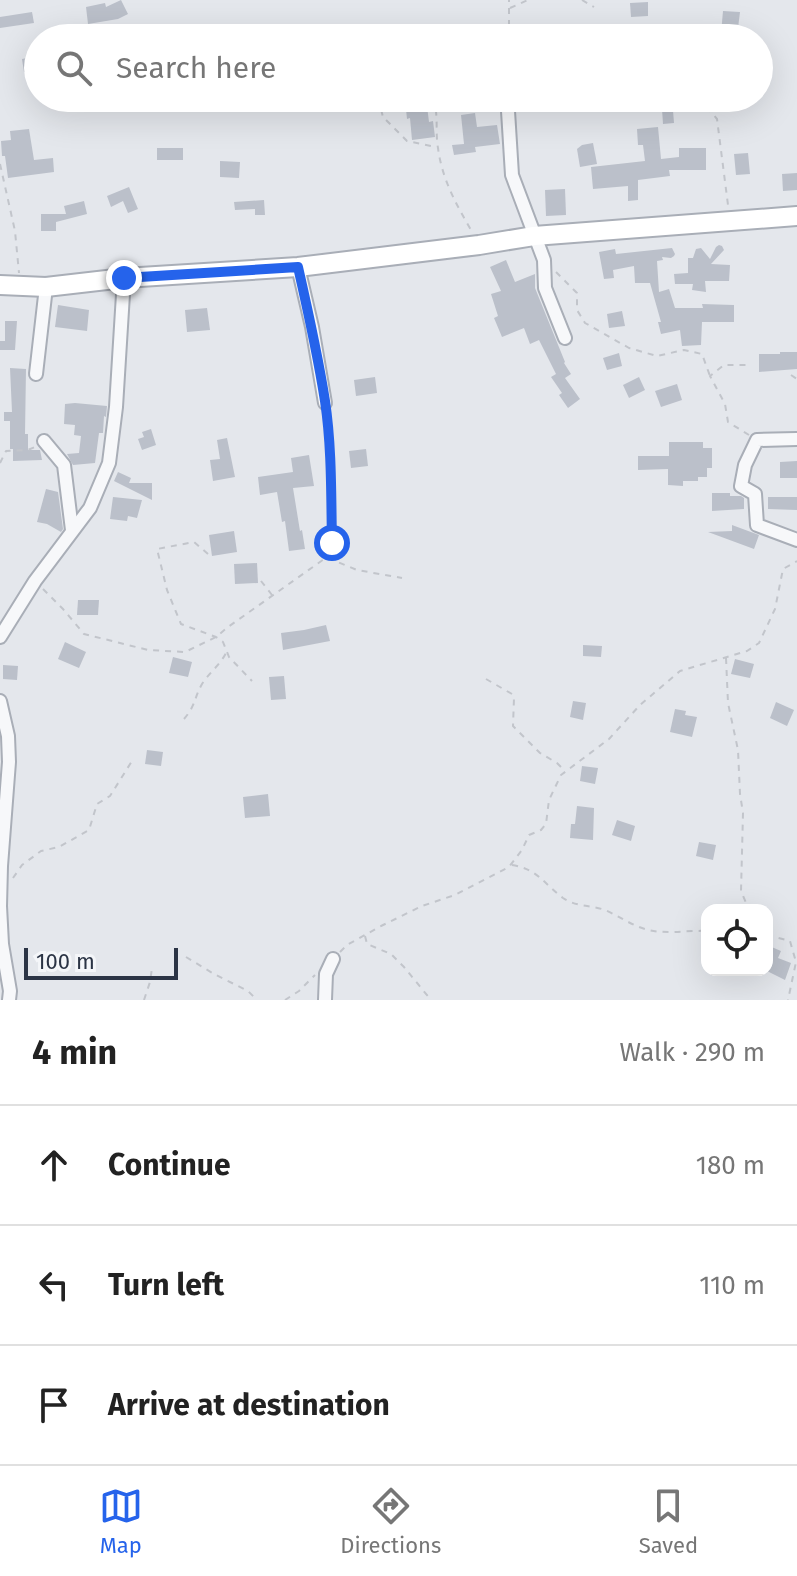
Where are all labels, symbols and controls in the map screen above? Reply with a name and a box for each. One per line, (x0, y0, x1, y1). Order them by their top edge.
search box (24, 24, 773, 112)
icon: search (52, 46, 96, 90)
text: Search here (116, 50, 276, 86)
route end (106, 260, 142, 296)
route start (314, 525, 350, 561)
map controls (701, 904, 773, 976)
button: locate (701, 904, 773, 976)
scale bar (24, 944, 178, 980)
text: 100 m (36, 948, 95, 975)
text: 4 min (32, 1032, 117, 1073)
text: Walk · 290 m (620, 1037, 765, 1068)
icon: ahead (32, 1143, 76, 1187)
text: Continue (108, 1147, 231, 1183)
text: 180 m (696, 1150, 765, 1181)
icon: left (32, 1263, 76, 1307)
text: Turn left (108, 1267, 224, 1303)
text: 110 m (699, 1270, 765, 1301)
icon: arrive (32, 1383, 76, 1427)
text: Arrive at destination (108, 1387, 390, 1423)
tab: Map (99, 1484, 143, 1559)
tab: Directions (340, 1484, 441, 1559)
tab: Saved (639, 1484, 698, 1559)

